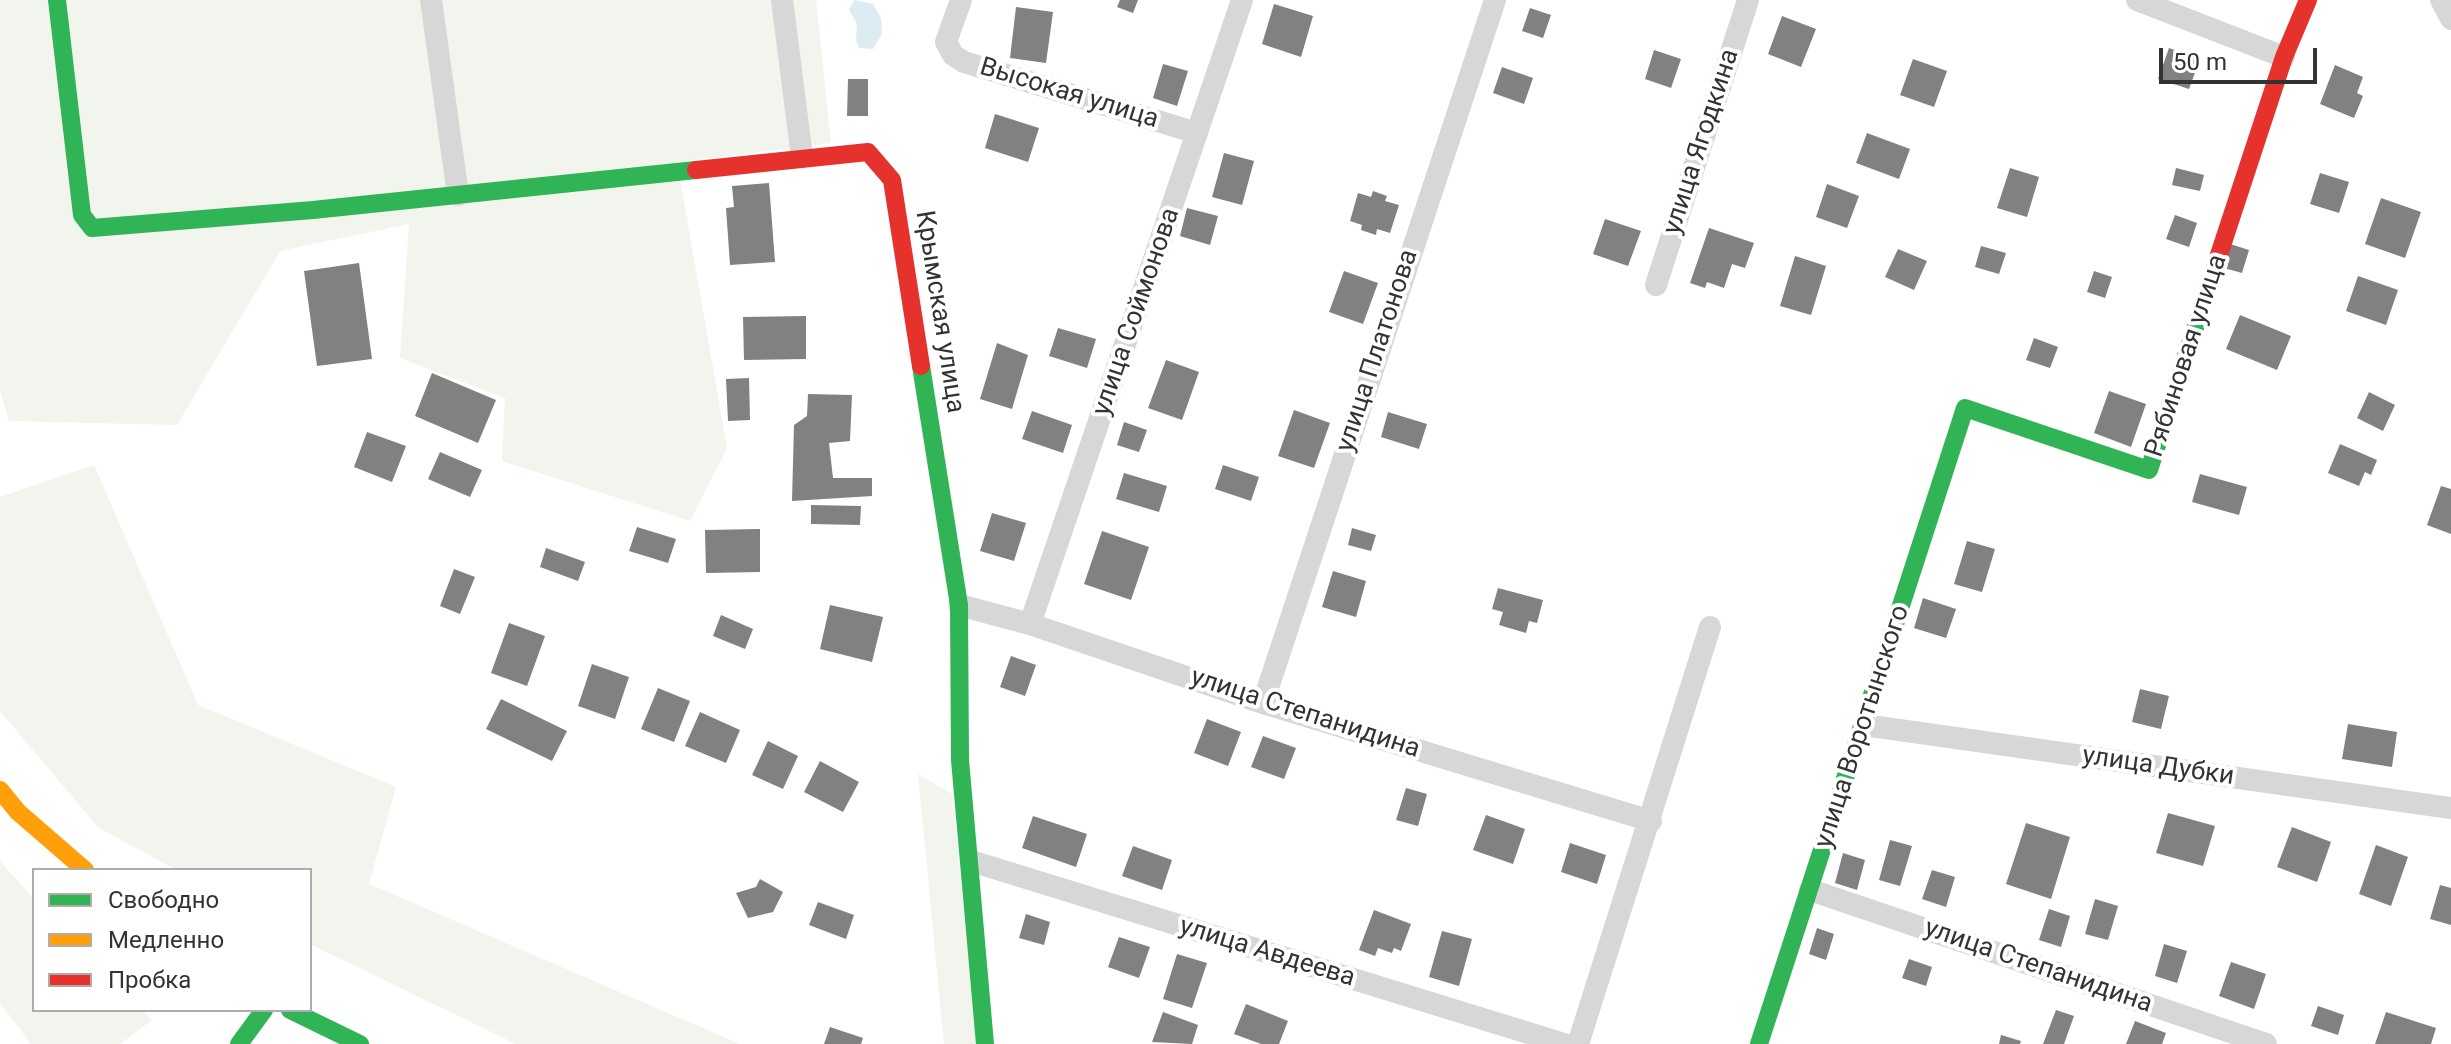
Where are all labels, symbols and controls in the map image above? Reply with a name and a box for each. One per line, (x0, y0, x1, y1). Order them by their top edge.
scale bar (2163, 32, 2321, 82)
street label: улица Ягодкина (1657, 45, 1747, 239)
text: 50 m (2173, 48, 2227, 76)
street label: Высокая улица (976, 52, 1162, 136)
street label: улица Соймонова (1087, 204, 1187, 420)
street label: Крымская улица (908, 209, 970, 415)
street label: улица Платонова (1331, 246, 1425, 456)
street label: Рябиновая улица (2140, 251, 2234, 461)
street label: улица Воротынского (1809, 602, 1917, 852)
street label: улица Степанидина (1187, 662, 1423, 766)
street label: улица Дубки (2080, 741, 2236, 793)
legend (32, 868, 312, 1012)
text: Свободно (108, 886, 219, 914)
street label: улица Авдеева (1175, 911, 1359, 995)
street label: улица Степанидина (1920, 913, 2156, 1021)
text: Медленно (108, 926, 224, 954)
text: Пробка (108, 966, 191, 994)

